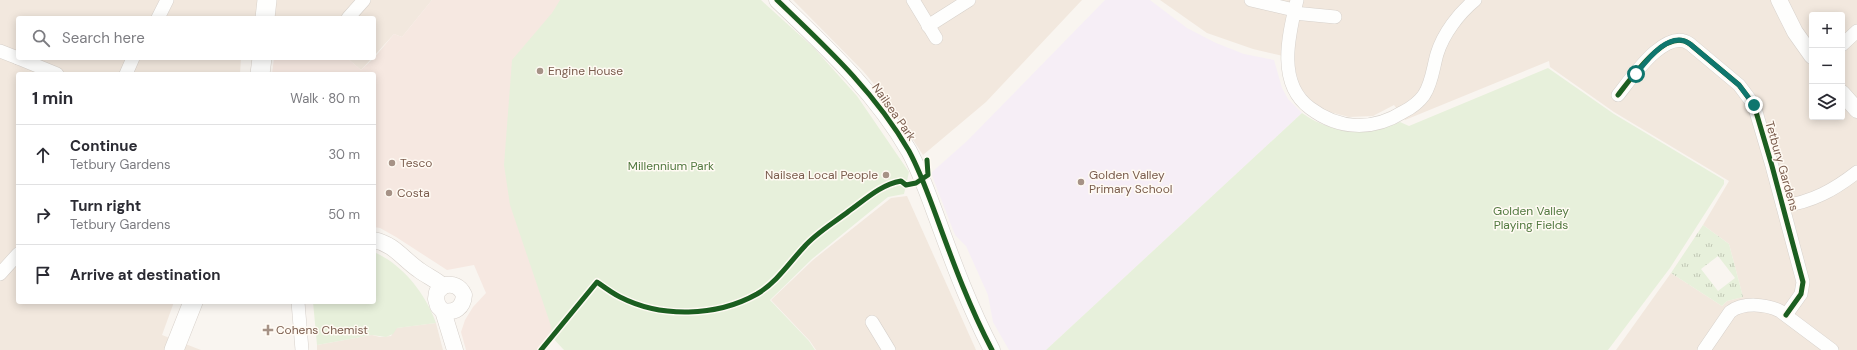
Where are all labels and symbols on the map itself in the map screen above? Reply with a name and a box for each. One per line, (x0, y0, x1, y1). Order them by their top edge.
place label: Engine House (548, 63, 623, 79)
route start (1627, 65, 1645, 83)
marker: Engine House (535, 66, 545, 76)
street label: Nailsea Park (868, 80, 920, 144)
route end (1745, 96, 1763, 114)
street label: Tetbury Gardens (1762, 119, 1802, 213)
place label: Tesco (400, 155, 432, 171)
marker: Tesco (387, 158, 397, 168)
park label: Millennium Park (628, 158, 714, 174)
place label: Nailsea Local People (765, 167, 878, 183)
place label: Golden Valley Primary School (1089, 167, 1172, 197)
marker: Nailsea Local People (881, 170, 891, 180)
marker: Golden Valley Primary School (1076, 177, 1086, 187)
place label: Costa (397, 185, 430, 201)
marker: Costa (384, 188, 394, 198)
park label: Golden Valley Playing Fields (1493, 203, 1569, 233)
place label: Cohens Chemist (276, 322, 368, 338)
marker: Cohens Chemist (263, 325, 273, 335)

